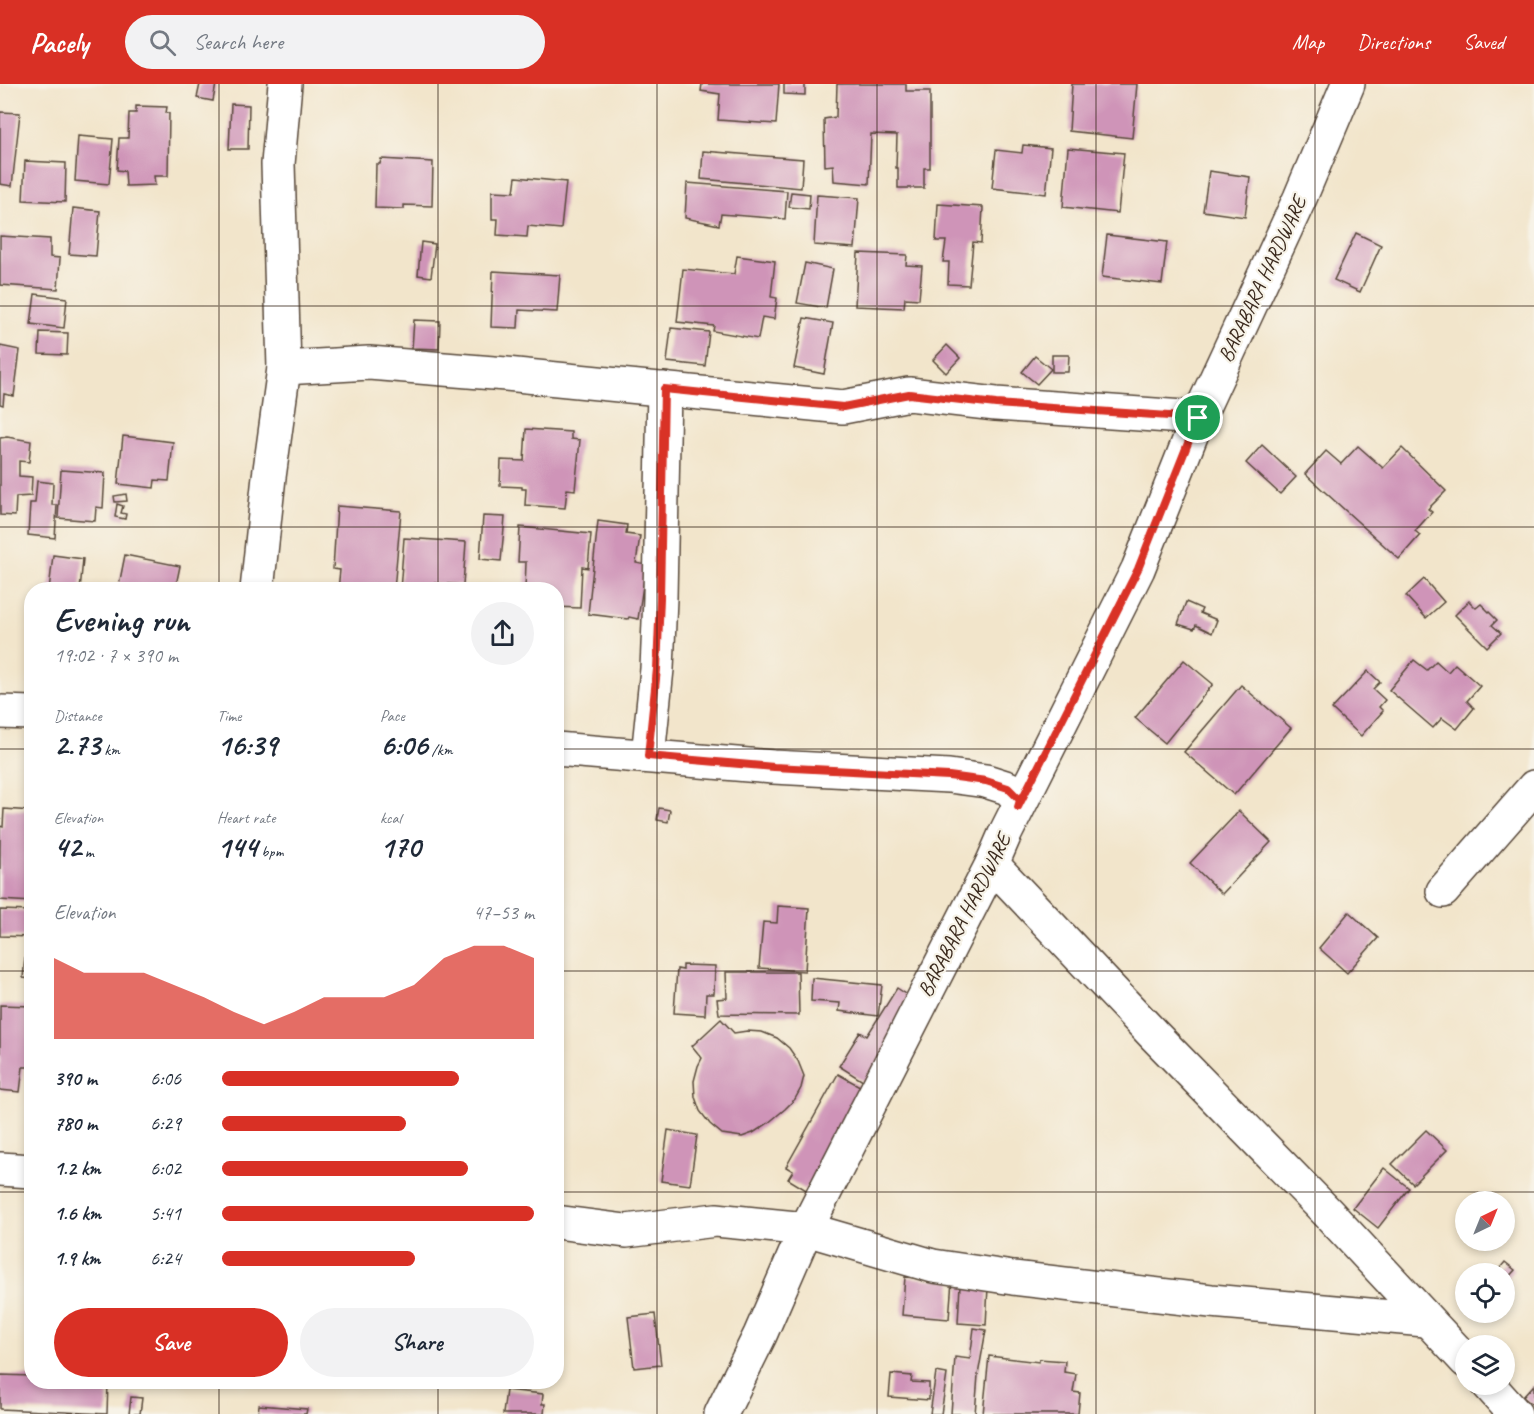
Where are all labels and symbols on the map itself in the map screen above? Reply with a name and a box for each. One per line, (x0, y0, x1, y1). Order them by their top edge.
street label: BARABARA HARDWARE (1212, 189, 1313, 366)
pin (1172, 392, 1223, 443)
street label: BARABARA HARDWARE (912, 826, 1018, 1001)
north arrow (1455, 1191, 1515, 1251)

